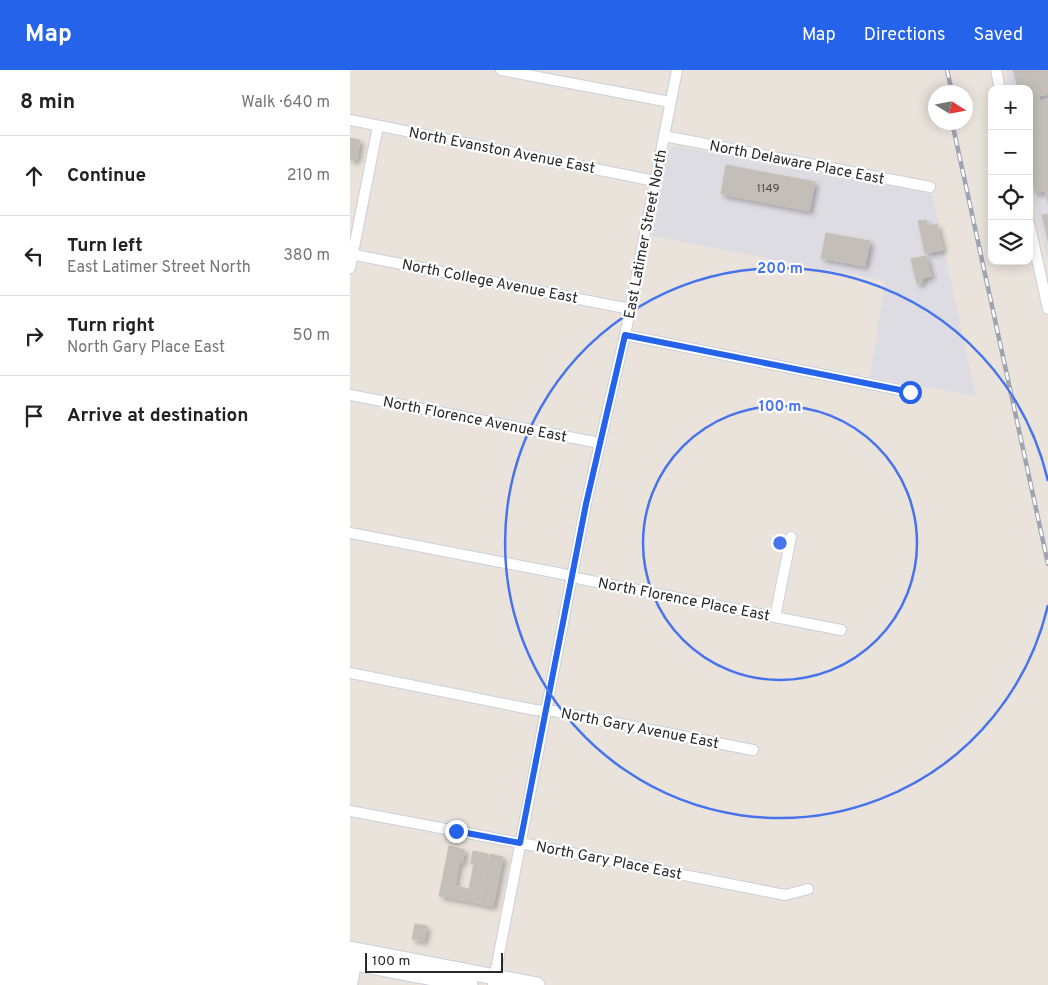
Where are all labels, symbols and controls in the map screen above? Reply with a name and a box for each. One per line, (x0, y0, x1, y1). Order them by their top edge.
text: Map (25, 20, 72, 50)
text: Map (802, 24, 836, 47)
text: Directions (864, 24, 946, 47)
text: Saved (974, 24, 1023, 47)
north arrow (928, 85, 973, 130)
map controls (988, 85, 1033, 265)
button: + (988, 85, 1033, 130)
text: 8 min (20, 89, 75, 116)
text: Walk · 640 m (241, 93, 330, 113)
street label: North Evanston Avenue East (407, 124, 597, 179)
button: − (988, 130, 1033, 175)
street label: North Delaware Place East (708, 137, 886, 190)
street label: East Latimer Street North (621, 148, 672, 321)
icon: ahead (20, 162, 48, 190)
text: Continue (67, 164, 146, 188)
text: 210 m (287, 166, 330, 186)
button: locate (988, 175, 1033, 220)
house number: 1149 (756, 181, 780, 197)
button: layers (988, 220, 1033, 265)
text: Turn left (67, 234, 143, 258)
icon: left (20, 242, 48, 270)
text: 380 m (283, 246, 330, 266)
street label: North College Avenue East (400, 256, 579, 309)
text: East Latimer Street North (67, 258, 251, 278)
text: 200 m (757, 260, 803, 279)
text: Turn right (67, 314, 155, 338)
icon: right (20, 322, 48, 350)
text: 50 m (293, 326, 330, 346)
text: North Gary Place East (67, 338, 225, 358)
route start (899, 381, 922, 404)
street label: North Florence Avenue East (381, 393, 568, 448)
text: 100 m (759, 398, 801, 417)
icon: arrive (20, 402, 48, 430)
text: Arrive at destination (67, 404, 248, 428)
centre of rings (771, 534, 789, 552)
street label: North Florence Place East (596, 574, 771, 626)
street label: North Gary Avenue East (559, 705, 720, 754)
route end (445, 820, 468, 843)
street label: North Gary Place East (534, 838, 683, 885)
scale bar (365, 950, 502, 973)
text: 100 m (372, 953, 410, 970)

